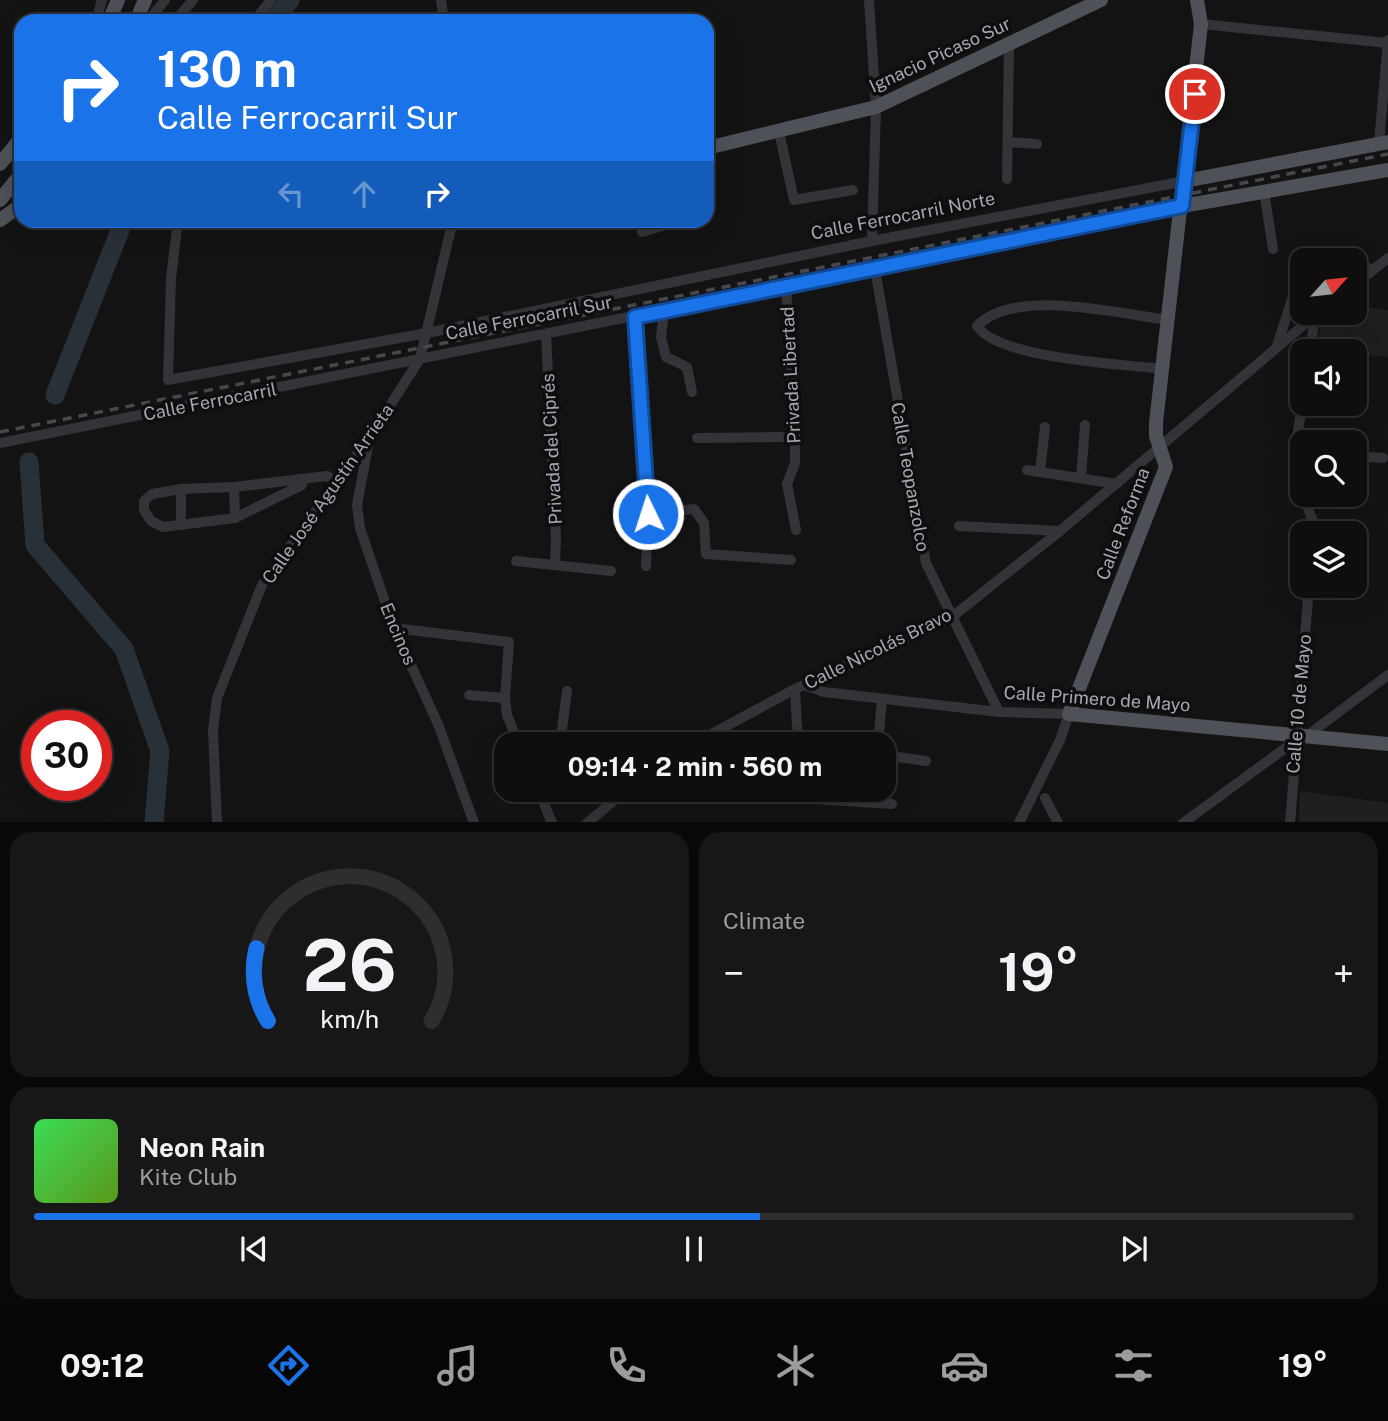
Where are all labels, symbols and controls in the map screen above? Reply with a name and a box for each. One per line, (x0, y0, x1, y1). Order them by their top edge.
street label: Ignacio Picaso Sur (866, 13, 1014, 97)
text: 130 m (157, 40, 297, 98)
icon: right (42, 42, 133, 133)
pin (1165, 64, 1225, 124)
icon: arrive (1176, 75, 1214, 113)
text: Calle Ferrocarril Sur (157, 99, 458, 136)
icon: left (272, 175, 310, 213)
icon: ahead (345, 175, 383, 213)
icon: right (418, 175, 456, 213)
street label: Calle Ferrocarril Norte (809, 187, 997, 244)
north arrow (1290, 248, 1367, 326)
map controls (1290, 248, 1367, 598)
street label: Calle Ferrocarril Sur (444, 291, 614, 344)
street label: Privada Libertad (776, 306, 805, 444)
button: sound (1290, 339, 1367, 416)
street label: Privada del Ciprés (537, 373, 566, 525)
street label: Calle Ferrocarril (141, 378, 278, 425)
street label: Calle José Agustín Arrieta (257, 400, 398, 588)
street label: Calle Teopanzolco (887, 401, 934, 553)
button: search (1290, 430, 1367, 507)
street label: Calle Reforma (1092, 465, 1154, 583)
position arrow (611, 477, 685, 551)
button: layers (1290, 521, 1367, 598)
street label: Encinos (376, 600, 421, 668)
street label: Calle Nicolás Bravo (801, 604, 955, 693)
street label: Calle 10 de Mayo (1282, 633, 1315, 774)
street label: Calle Primero de Mayo (1003, 681, 1191, 716)
speed limit sign: 30 (21, 710, 112, 801)
text: 09:14 · 2 min · 560 m (568, 751, 822, 782)
text: Climate (723, 907, 805, 934)
text: 26 (302, 922, 397, 1007)
text: 19° (998, 942, 1079, 1003)
text: − (723, 951, 744, 996)
text: + (1333, 951, 1354, 996)
text: km/h (320, 1003, 379, 1033)
text: Neon Rain (139, 1132, 265, 1163)
text: Kite Club (139, 1163, 237, 1190)
icon: previous (235, 1230, 273, 1268)
icon: pause (675, 1230, 713, 1268)
icon: next (1115, 1230, 1153, 1268)
icon: directions (264, 1341, 313, 1390)
icon: music (433, 1341, 482, 1390)
icon: phone (602, 1341, 651, 1390)
icon: climate (771, 1341, 820, 1390)
icon: car (940, 1341, 989, 1390)
icon: filters (1109, 1341, 1158, 1390)
text: 09:12 (60, 1347, 144, 1384)
text: 19° (1278, 1347, 1328, 1384)

